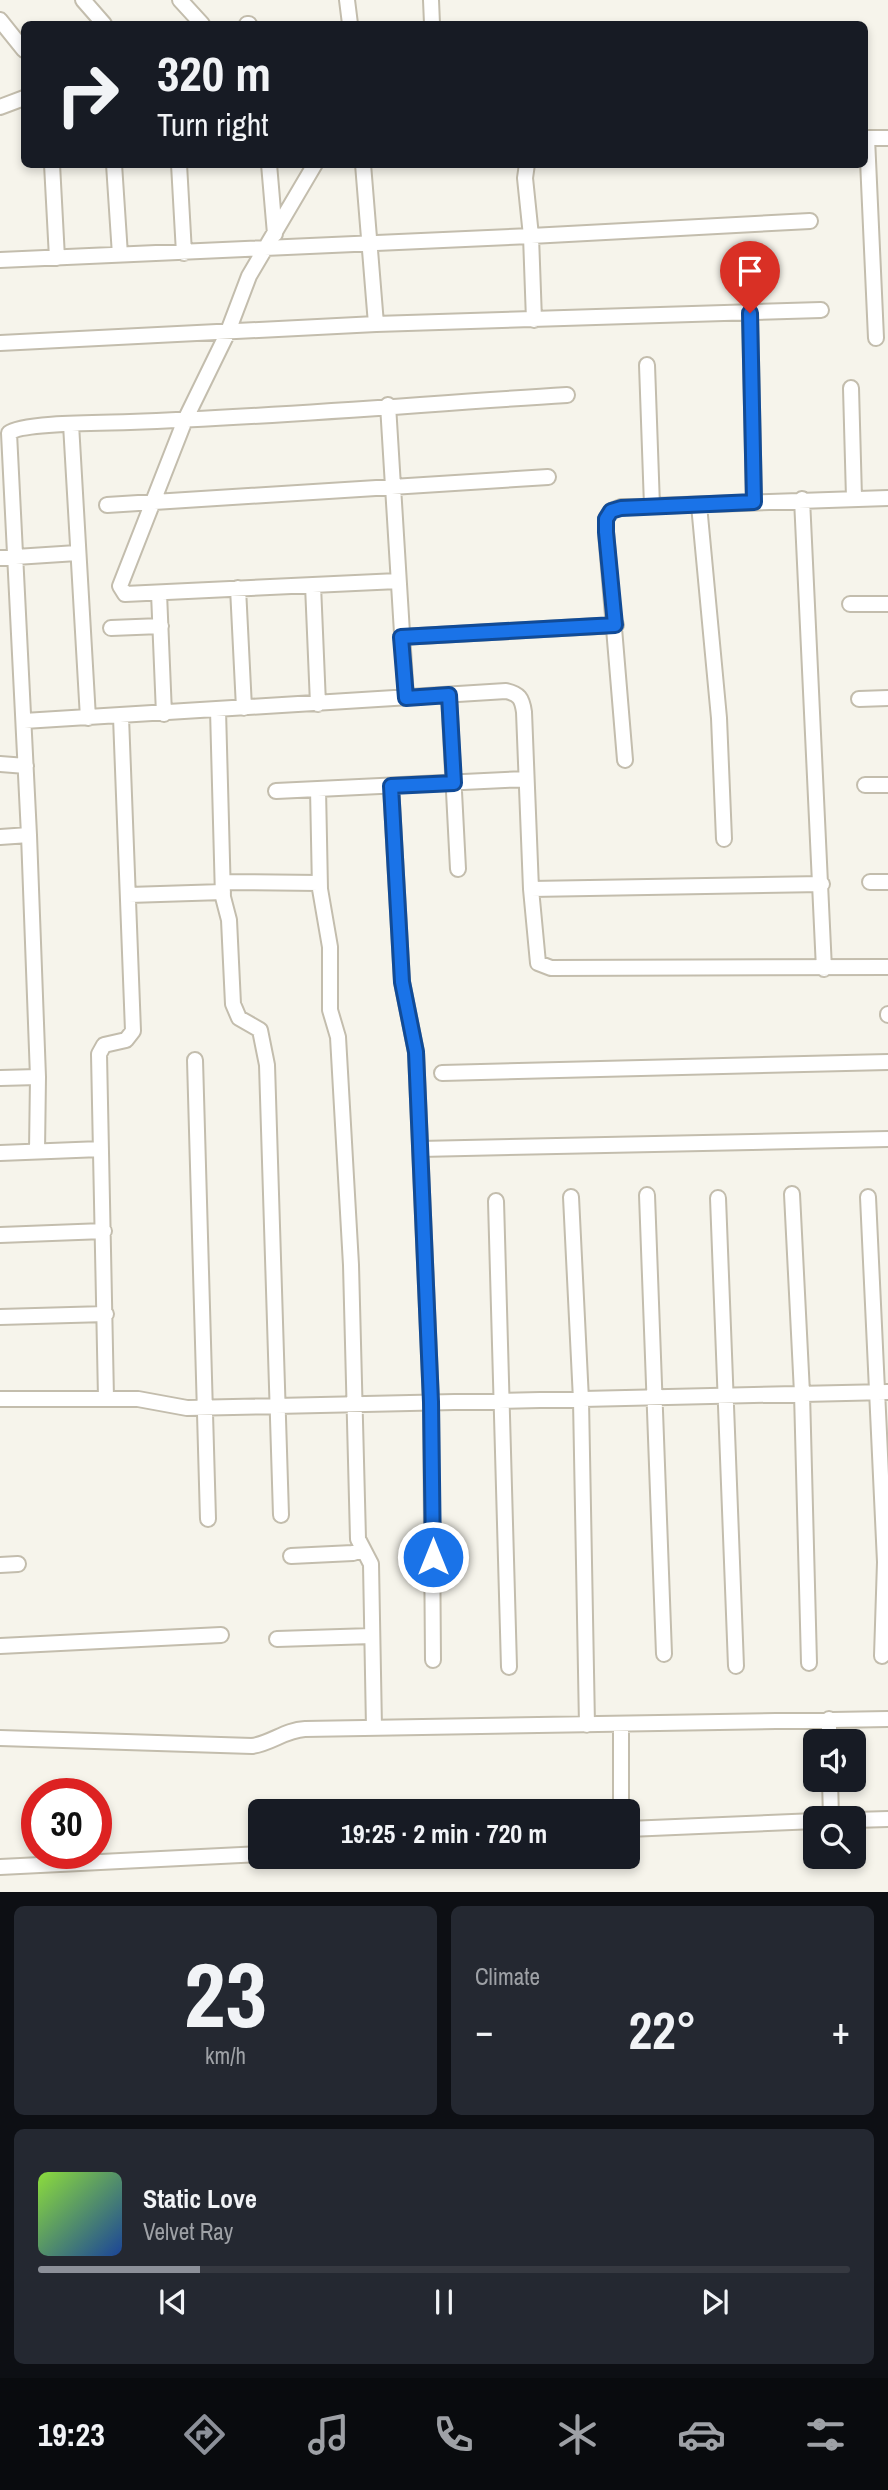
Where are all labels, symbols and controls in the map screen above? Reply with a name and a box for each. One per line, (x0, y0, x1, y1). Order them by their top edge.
text: 320 m (157, 40, 271, 106)
icon: right (42, 49, 133, 140)
text: Turn right (157, 103, 269, 146)
pin (720, 241, 780, 313)
icon: arrive (731, 252, 769, 290)
position arrow (396, 1520, 470, 1594)
map controls (803, 1729, 866, 1869)
button: sound (803, 1729, 866, 1792)
speed limit sign: 30 (21, 1778, 112, 1869)
button: search (803, 1806, 866, 1869)
text: 19:25 · 2 min · 720 m (341, 1816, 547, 1851)
text: 23 (184, 1933, 267, 2055)
text: Climate (475, 1961, 540, 1992)
text: 22° (628, 1995, 697, 2065)
text: − (475, 2005, 493, 2056)
text: + (832, 2005, 850, 2056)
text: km/h (205, 2040, 246, 2071)
text: Static Love (143, 2181, 257, 2216)
text: Velvet Ray (143, 2216, 233, 2247)
icon: previous (154, 2283, 192, 2321)
icon: pause (425, 2283, 463, 2321)
icon: next (696, 2283, 734, 2321)
icon: directions (180, 2410, 229, 2459)
icon: music (304, 2410, 353, 2459)
icon: phone (429, 2410, 478, 2459)
icon: climate (553, 2410, 602, 2459)
icon: car (677, 2410, 726, 2459)
icon: filters (801, 2410, 850, 2459)
text: 19:23 (38, 2413, 105, 2456)

